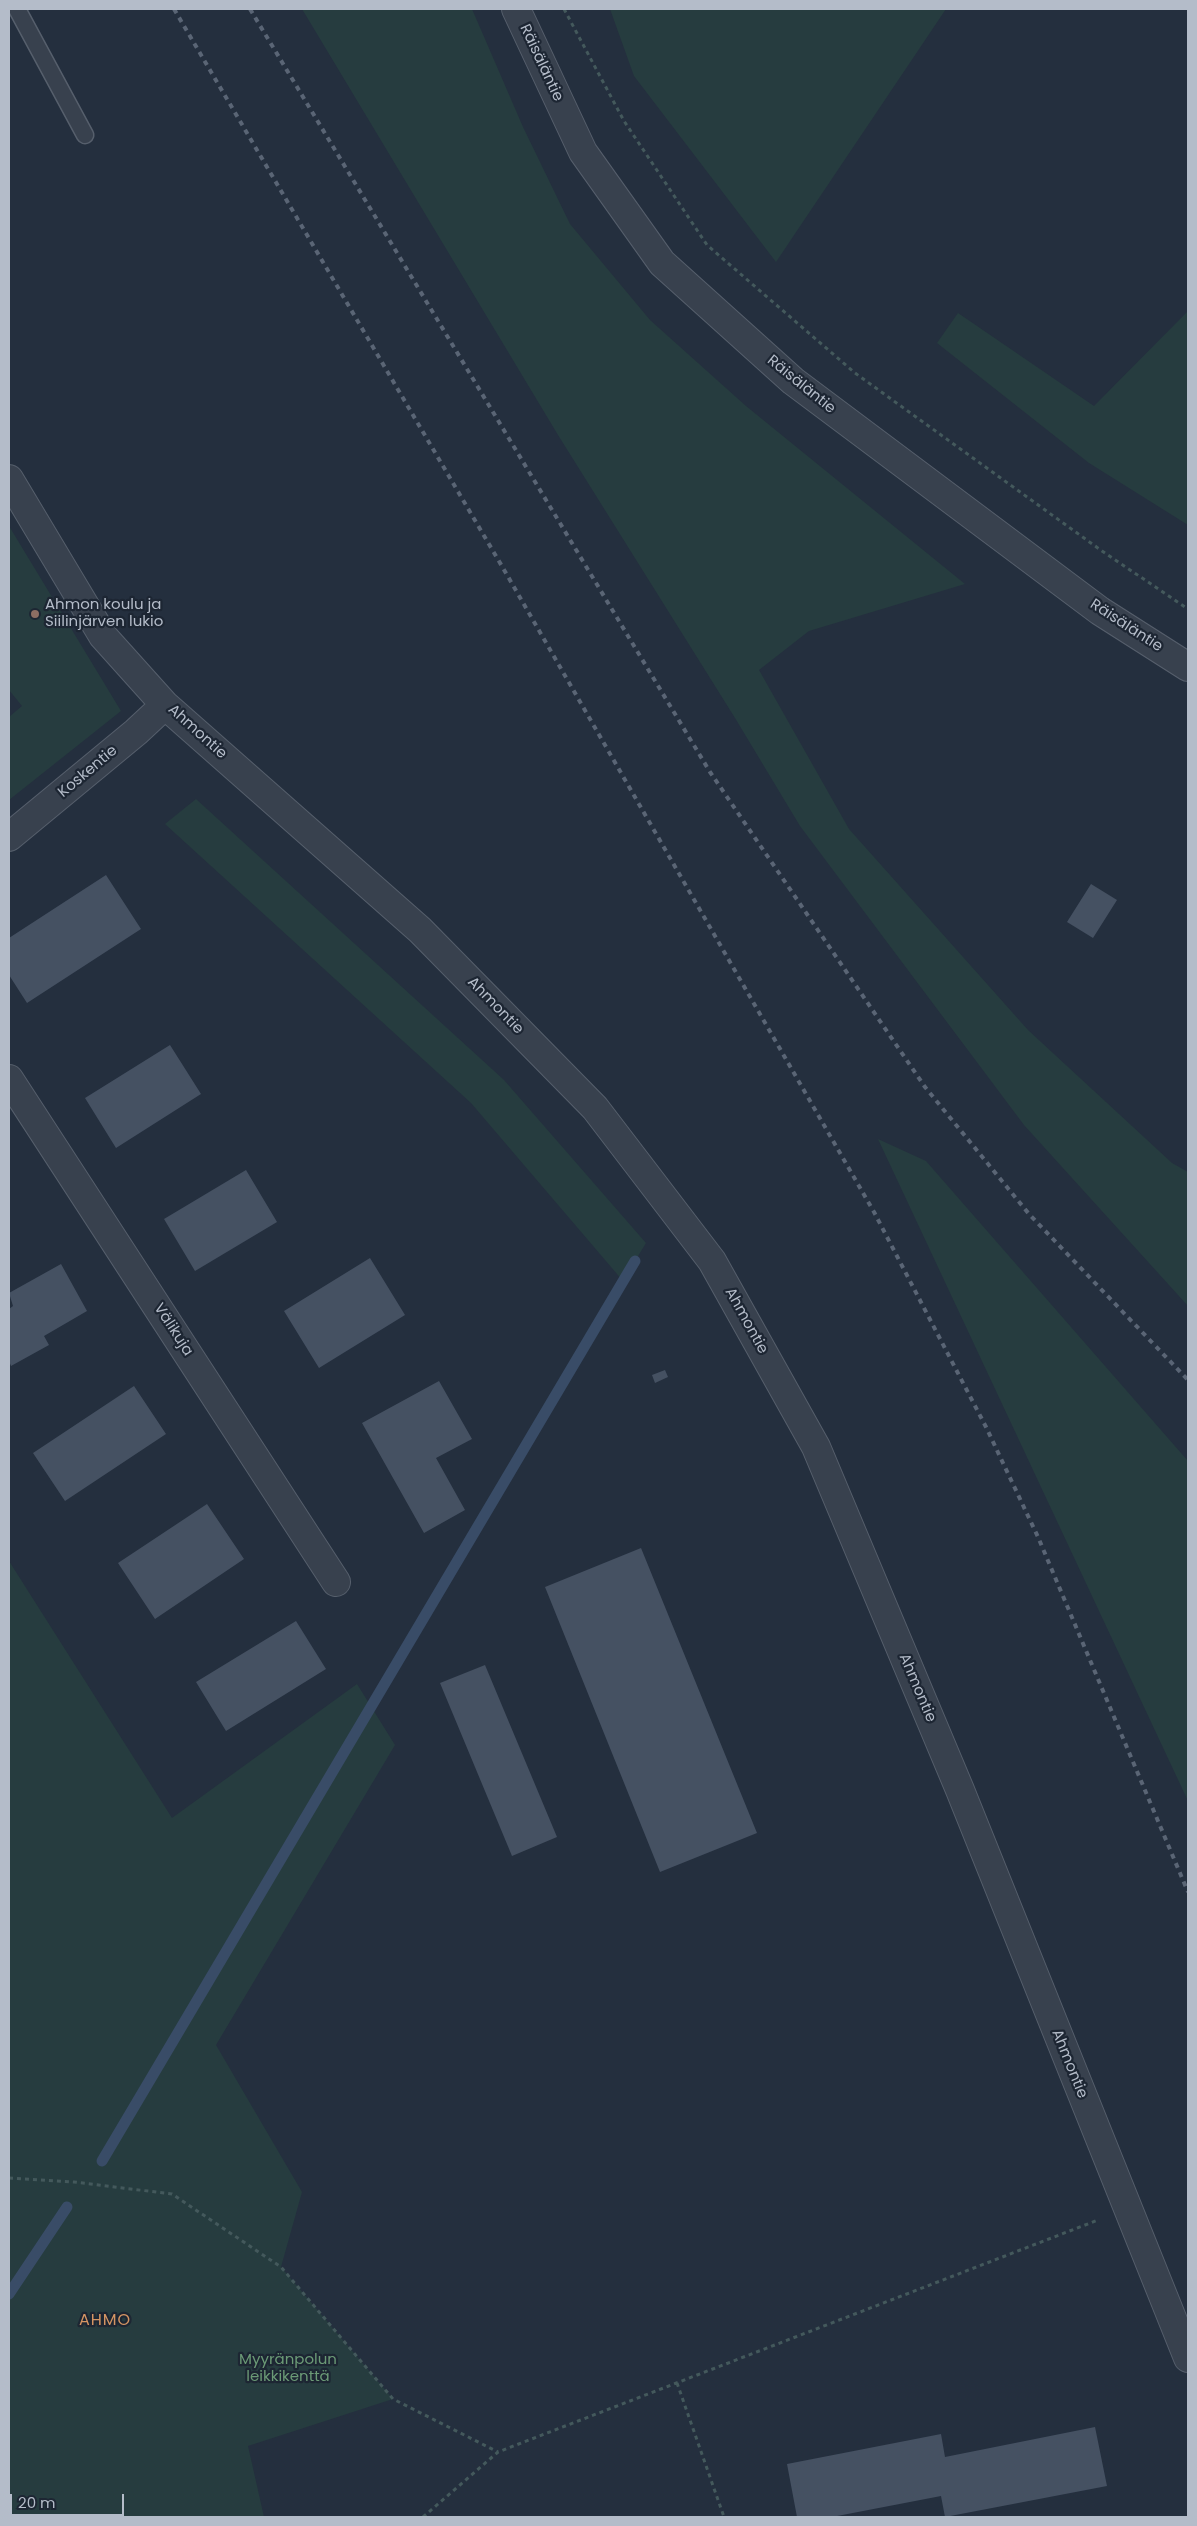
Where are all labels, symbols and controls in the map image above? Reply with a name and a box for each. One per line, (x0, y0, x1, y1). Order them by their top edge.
street label: Räisäläntie (515, 22, 567, 104)
street label: Räisäläntie (763, 352, 839, 418)
place label: Ahmon koulu ja Siilinjärven lukio (45, 596, 163, 631)
street label: Räisäläntie (1086, 596, 1166, 656)
marker: Ahmon koulu ja Siilinjärven lukio (29, 608, 41, 620)
street label: Ahmontie (164, 701, 230, 763)
street label: Koskentie (55, 742, 121, 802)
street label: Ahmontie (463, 974, 527, 1038)
street label: Ahmontie (720, 1285, 772, 1357)
street label: Välikuja (149, 1300, 197, 1360)
street label: Ahmontie (894, 1651, 940, 1725)
street label: Ahmontie (1047, 2027, 1091, 2101)
district label: AHMO (78, 2311, 132, 2331)
park label: Myyränpolun leikkikenttä (239, 2351, 337, 2386)
scale bar (12, 2484, 126, 2516)
text: 20 m (18, 2492, 56, 2513)

